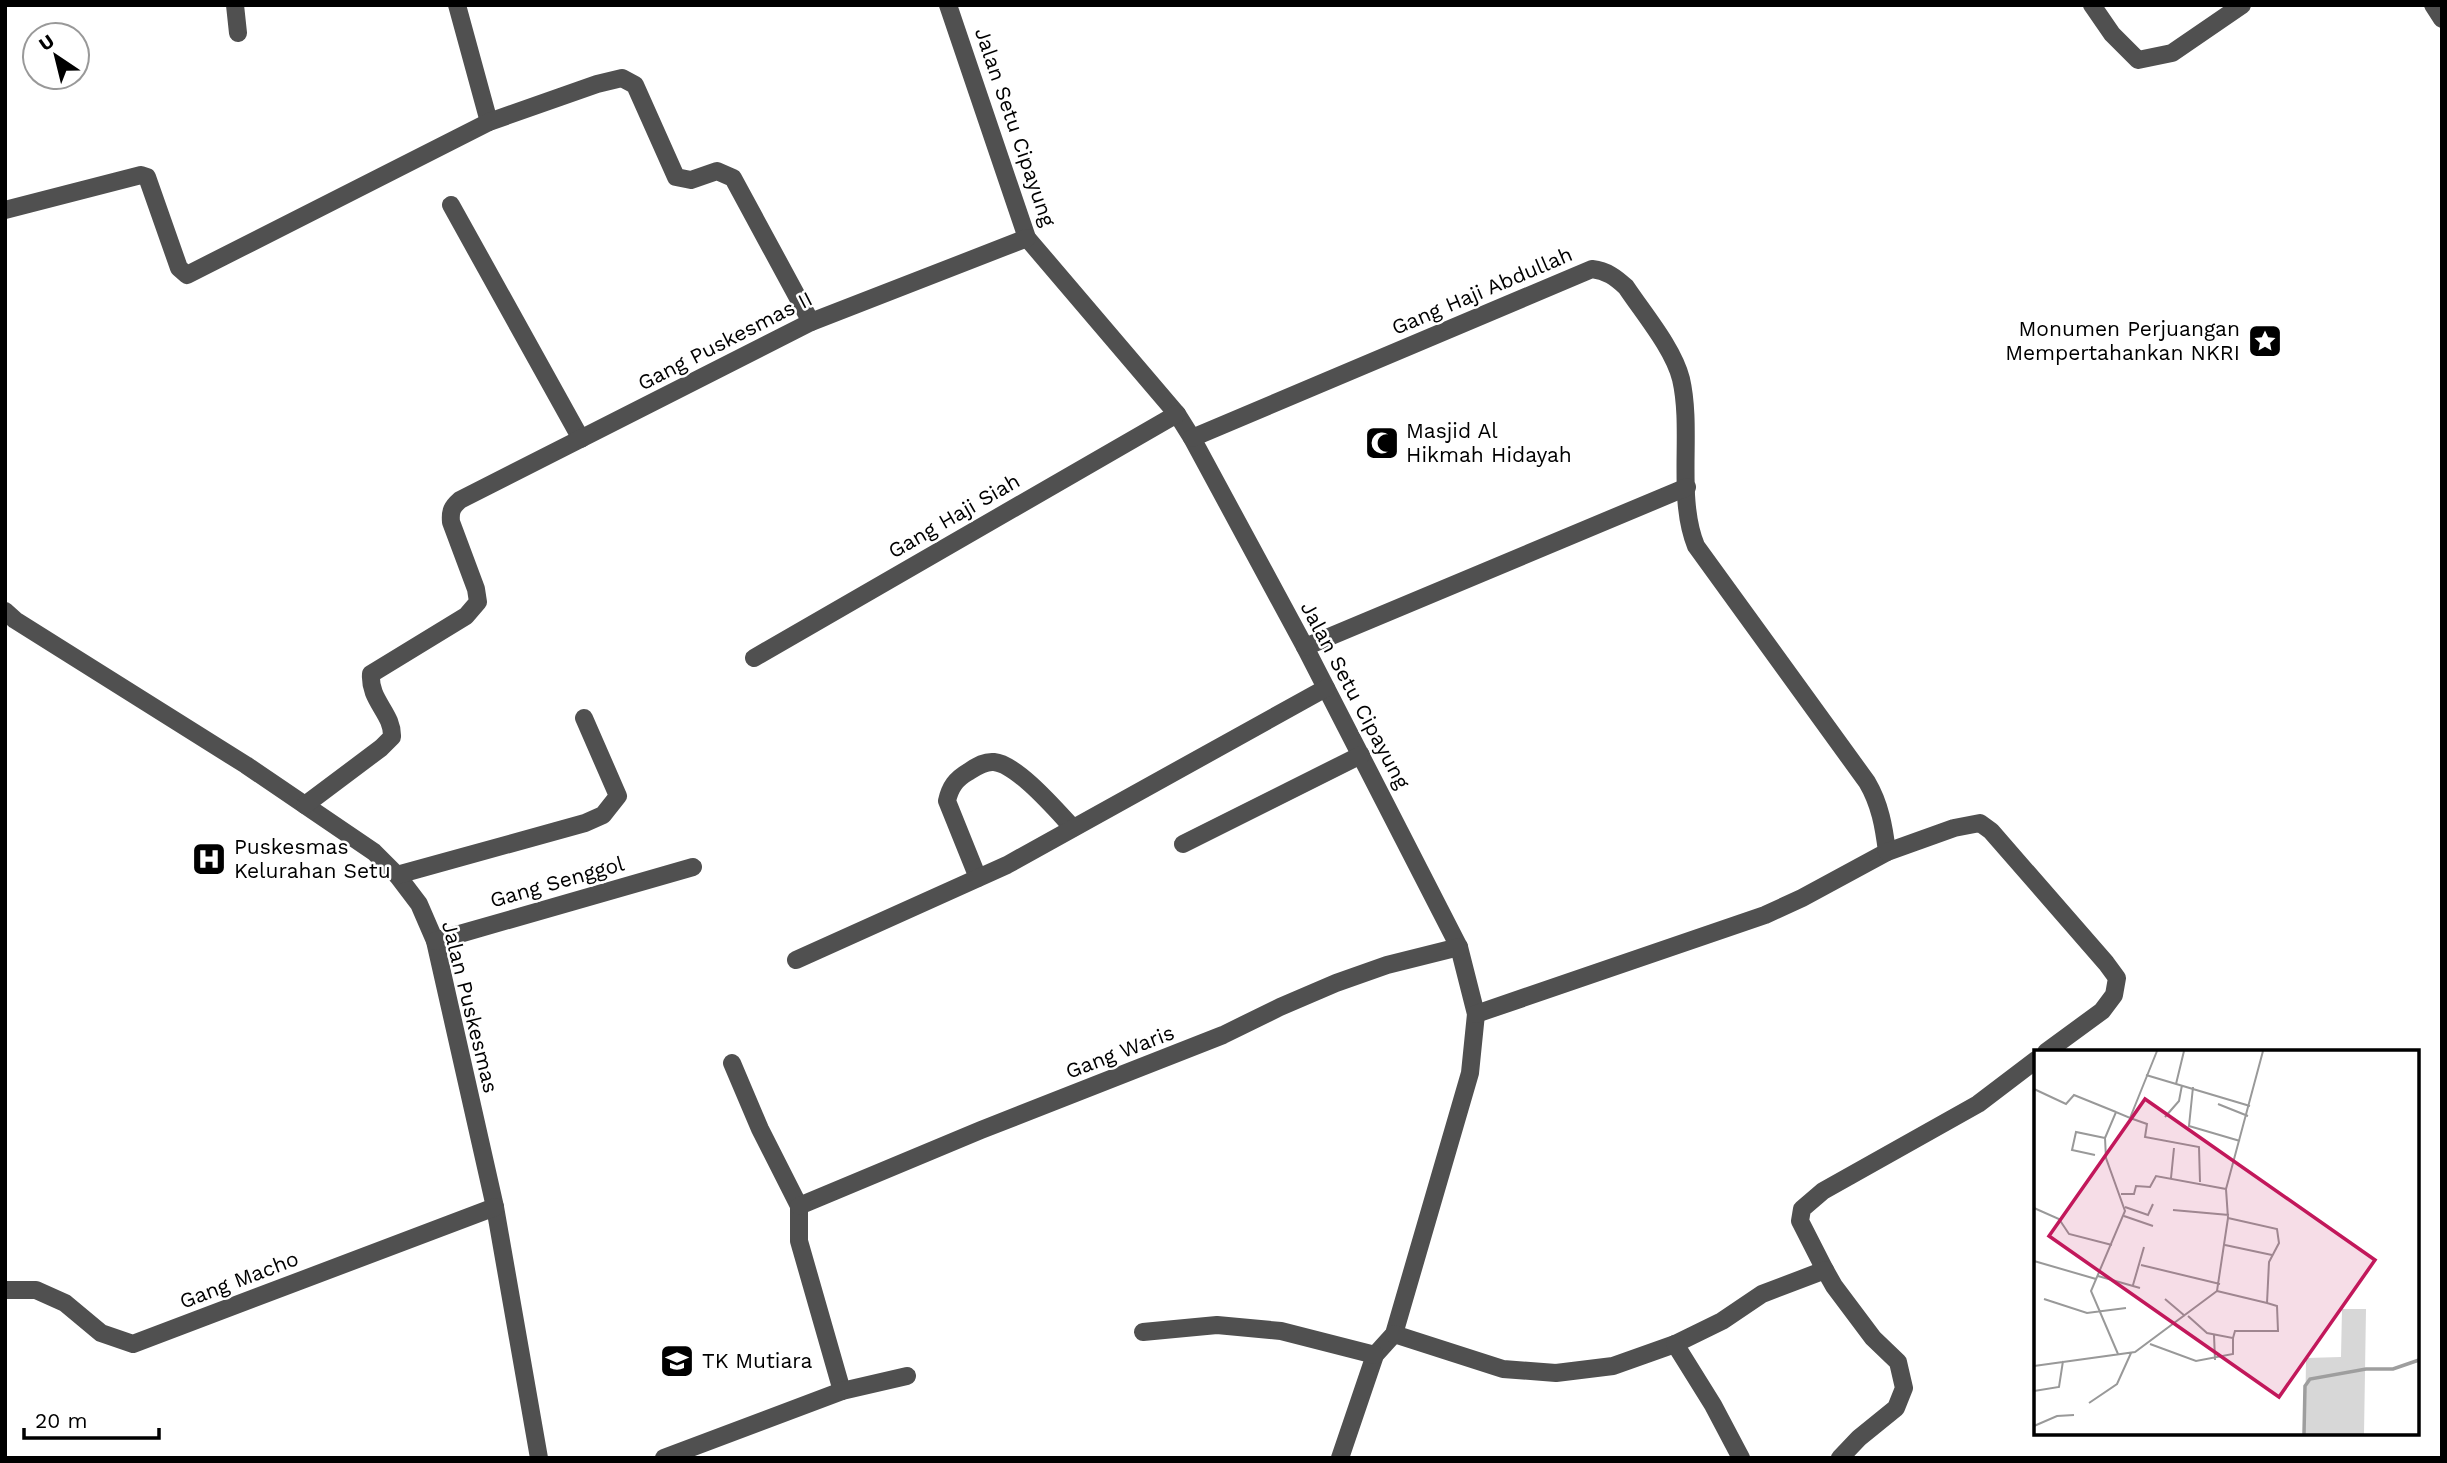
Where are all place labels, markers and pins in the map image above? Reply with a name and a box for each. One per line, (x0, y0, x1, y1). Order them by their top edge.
place label: Monumen Perjuangan Mempertahankan NKRI (2005, 316, 2240, 365)
place icon: Monumen Perjuangan Mempertahankan NKRI (2246, 322, 2284, 360)
place label: Masjid Al Hikmah Hidayah (1406, 418, 1572, 467)
mosque icon: Masjid Al Hikmah Hidayah (1363, 424, 1401, 462)
place label: Puskesmas Kelurahan Setu (234, 834, 391, 883)
hospital icon: Puskesmas Kelurahan Setu (190, 840, 228, 878)
school or university icon: TK Mutiara (658, 1342, 696, 1380)
place label: TK Mutiara (702, 1348, 813, 1373)

